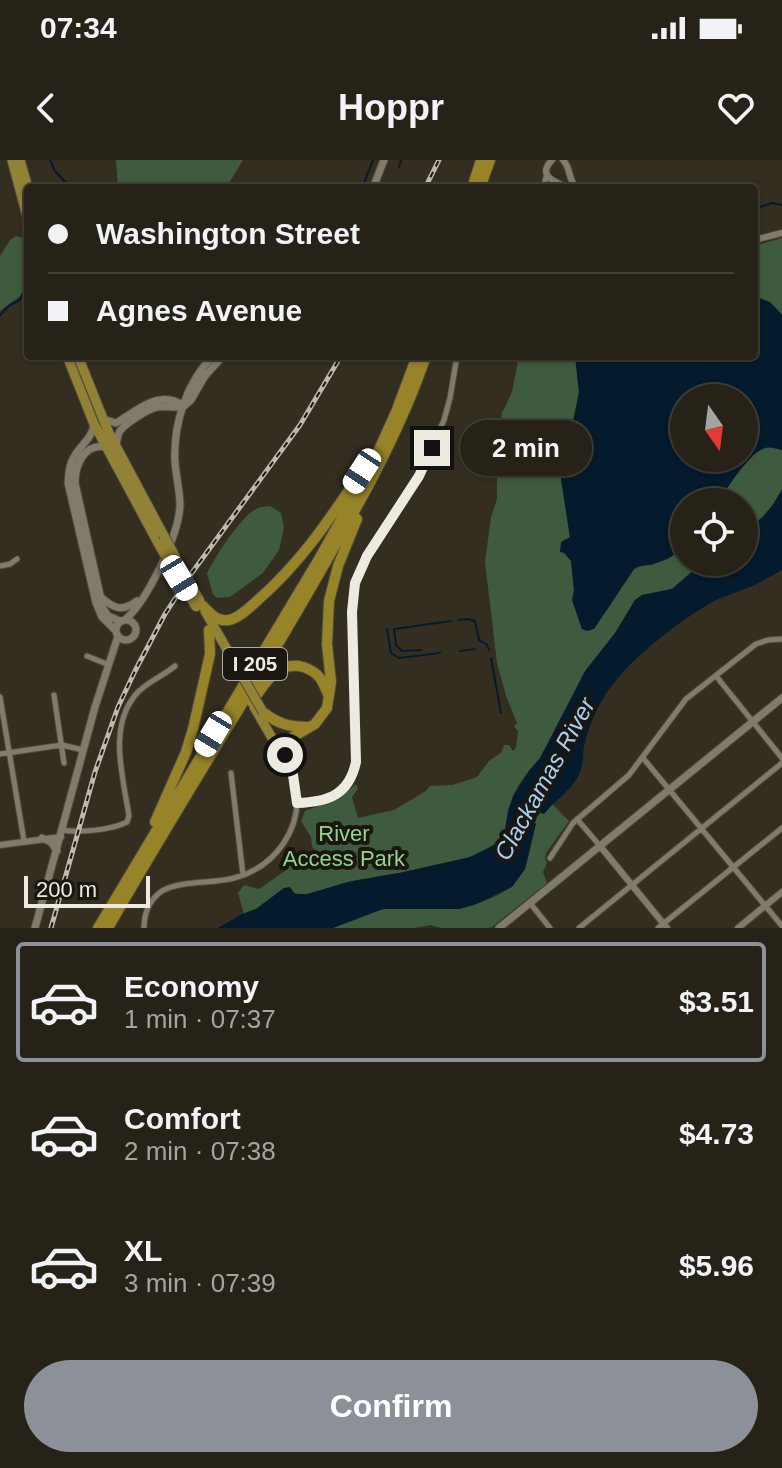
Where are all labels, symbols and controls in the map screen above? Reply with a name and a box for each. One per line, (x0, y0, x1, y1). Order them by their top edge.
text: 07:34 (40, 11, 117, 44)
icon: back (24, 86, 68, 130)
icon: heart (714, 86, 758, 130)
text: Hoppr (338, 87, 444, 128)
text: Washington Street (96, 217, 360, 250)
text: Agnes Avenue (96, 294, 302, 327)
north arrow (670, 384, 758, 472)
map controls (670, 384, 758, 576)
callout: 2 min (460, 420, 592, 476)
route end (414, 430, 450, 466)
text: 2 min (492, 433, 560, 463)
car (339, 444, 385, 498)
button: locate (670, 488, 758, 576)
car (156, 551, 202, 605)
road number: I 205 (223, 648, 287, 680)
water label: Clackamas River (489, 692, 601, 865)
car (190, 707, 236, 761)
route start (267, 737, 303, 773)
park label: River Access Park (283, 821, 406, 871)
scale bar (24, 872, 150, 908)
text: 200 m (36, 877, 97, 902)
icon: car (28, 966, 100, 1038)
text: Economy (124, 970, 259, 1003)
text: $3.51 (679, 985, 754, 1018)
text: 1 min · 07:37 (124, 1004, 276, 1034)
icon: car (28, 1098, 100, 1170)
text: Comfort (124, 1102, 241, 1135)
text: $4.73 (679, 1117, 754, 1150)
text: 2 min · 07:38 (124, 1136, 276, 1166)
icon: car (28, 1230, 100, 1302)
text: XL (124, 1234, 162, 1267)
text: $5.96 (679, 1249, 754, 1282)
text: 3 min · 07:39 (124, 1268, 276, 1298)
button: Confirm (24, 1360, 758, 1452)

